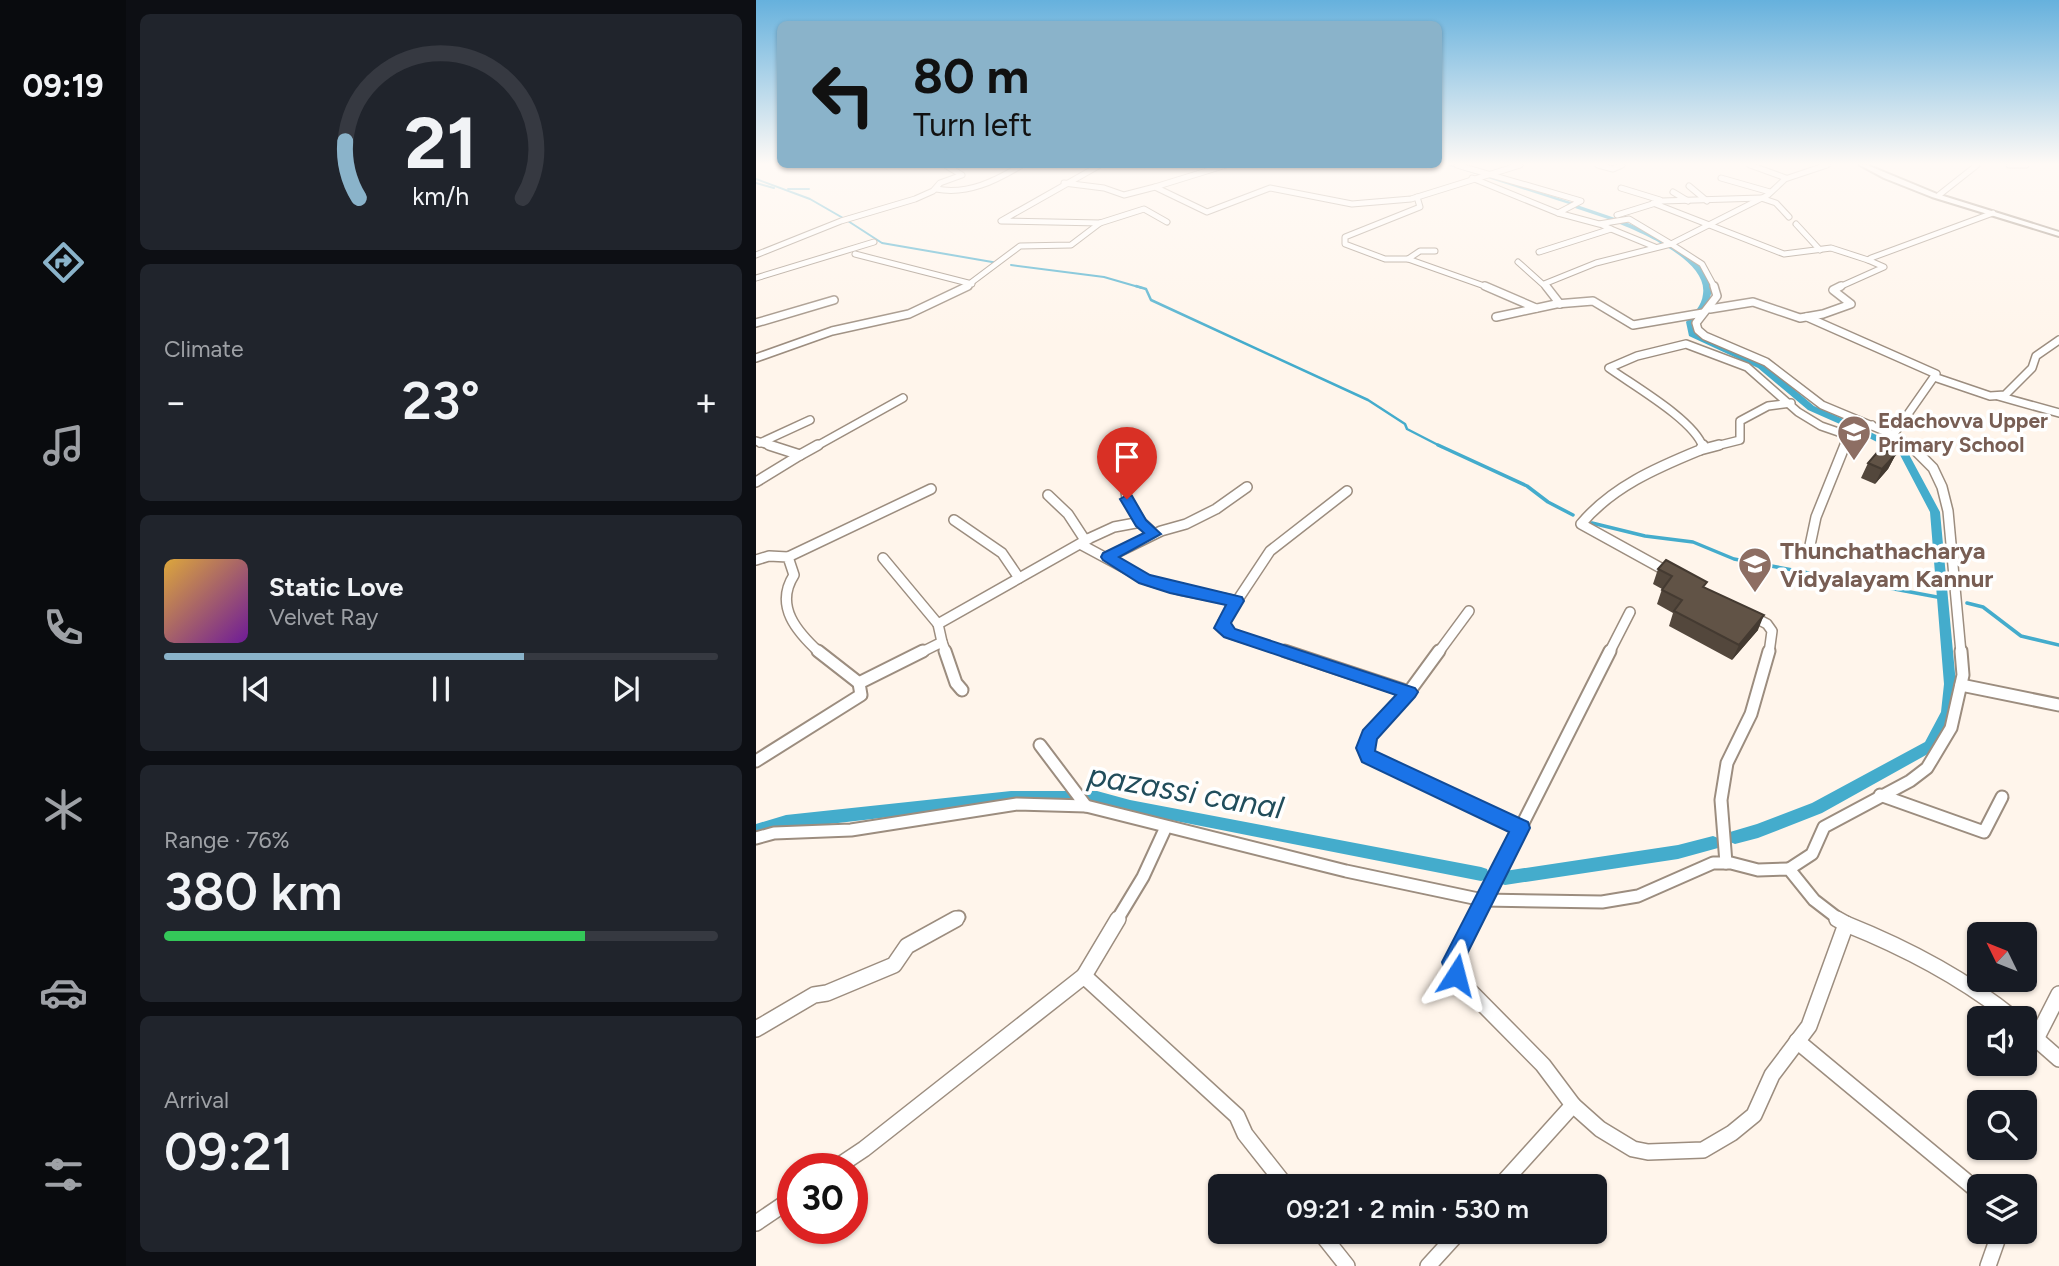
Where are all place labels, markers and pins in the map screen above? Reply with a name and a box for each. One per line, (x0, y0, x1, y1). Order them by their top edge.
place label: Edachovva Upper Primary School (1878, 408, 2048, 457)
school or university icon: Edachovva Upper Primary School (1835, 413, 1873, 462)
pin (1097, 427, 1157, 499)
place label: Thunchathacharya Vidyalayam Kannur (1780, 536, 1993, 593)
school or university icon: Thunchathacharya Vidyalayam Kannur (1736, 545, 1774, 594)

